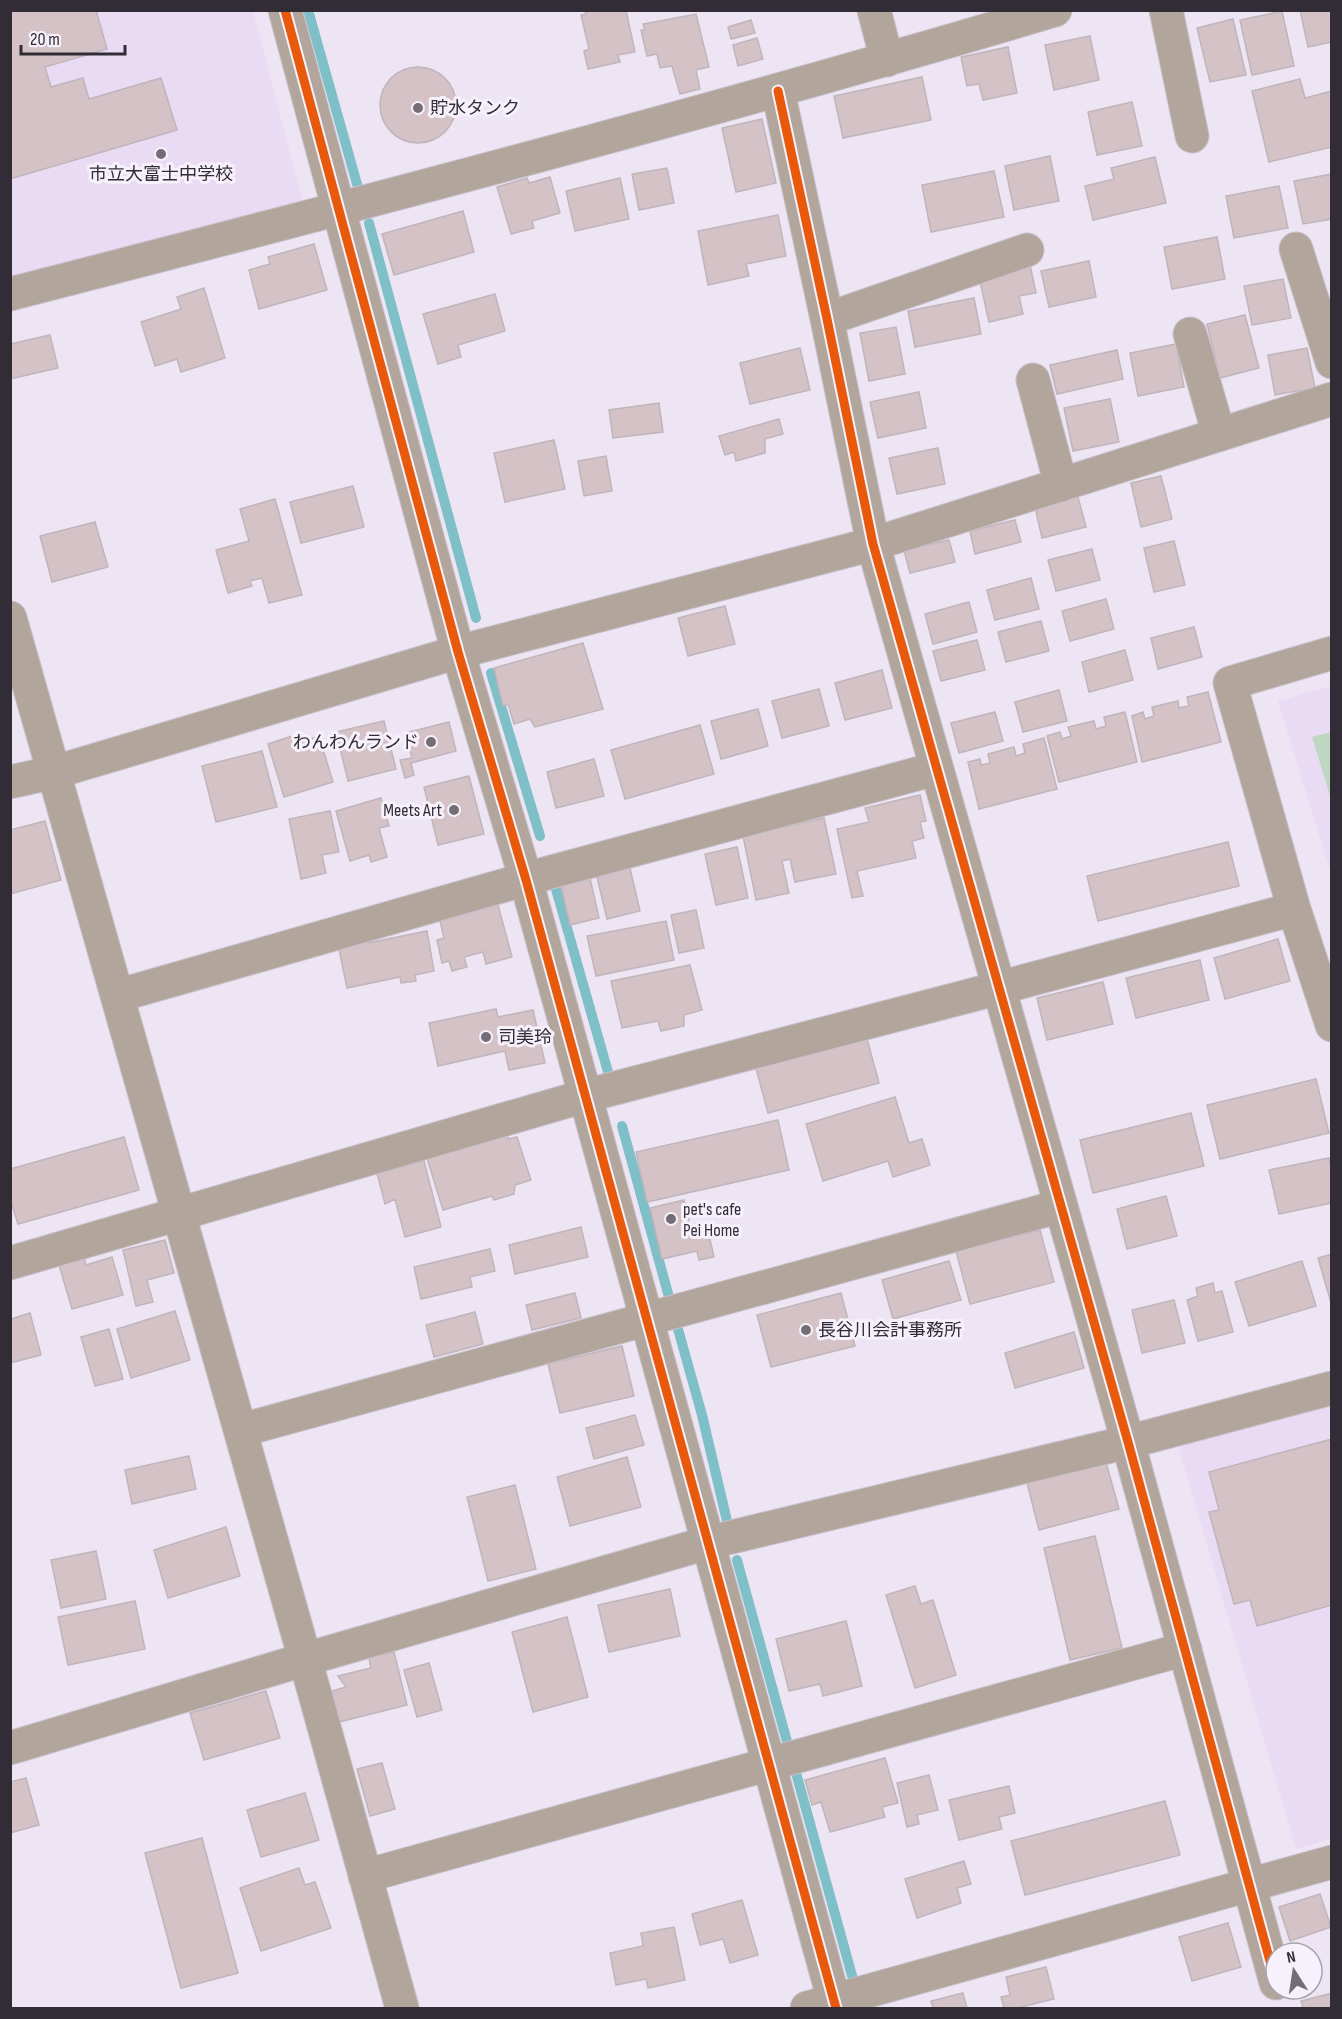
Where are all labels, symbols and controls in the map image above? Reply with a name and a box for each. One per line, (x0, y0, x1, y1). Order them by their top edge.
scale bar (21, 18, 124, 56)
text: 20 m (30, 29, 60, 50)
place label: 貯水タンク (430, 98, 520, 119)
marker: 貯水タンク (411, 101, 425, 115)
marker: 市立大富士中学校 (154, 147, 168, 161)
place label: 市立大富士中学校 (89, 164, 233, 185)
place label: わんわんランド (293, 732, 419, 753)
marker: わんわんランド (424, 735, 438, 749)
place label: Meets Art (383, 800, 443, 821)
marker: Meets Art (447, 803, 461, 817)
place label: 司美玲 (498, 1027, 552, 1048)
marker: 司美玲 (479, 1030, 493, 1044)
place label: pet's cafe Pei Home (683, 1199, 741, 1241)
marker: pet's cafe Pei Home (664, 1212, 678, 1226)
place label: 長谷川会計事務所 (818, 1320, 962, 1341)
marker: 長谷川会計事務所 (799, 1323, 813, 1337)
north arrow (1264, 1941, 1324, 2001)
text: N (1285, 1948, 1297, 1968)

